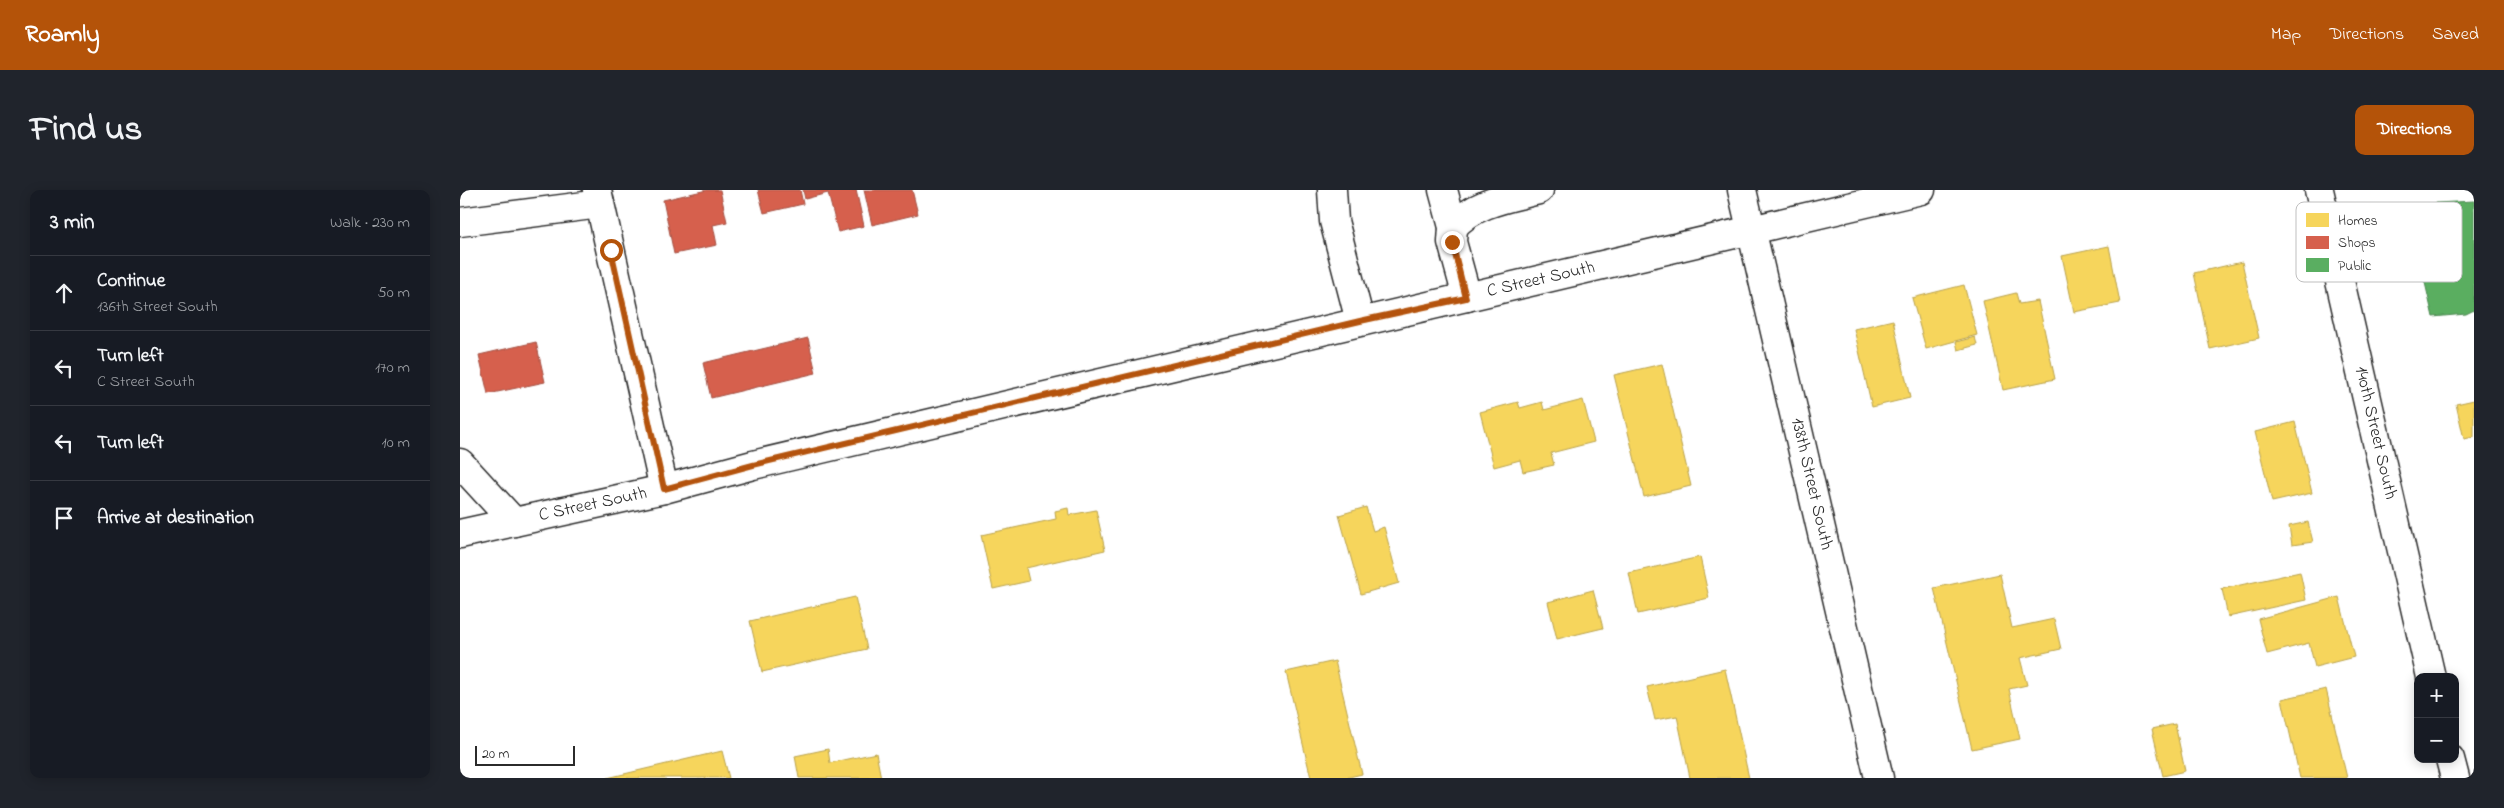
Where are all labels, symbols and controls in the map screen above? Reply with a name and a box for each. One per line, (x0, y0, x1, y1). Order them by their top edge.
text: Roamly (25, 18, 100, 53)
text: Map (2271, 22, 2301, 48)
text: Directions (2329, 22, 2404, 48)
text: Saved (2432, 22, 2479, 48)
text: Find us (30, 105, 142, 156)
button: Directions (2355, 105, 2474, 155)
legend (2296, 202, 2462, 282)
text: 3 min (50, 208, 94, 238)
text: Walk · 230 m (330, 211, 410, 235)
text: Homes (2338, 211, 2378, 232)
route end (1441, 231, 1464, 254)
text: Shops (2338, 233, 2376, 254)
route start (600, 239, 623, 262)
street label: C Street South (1484, 255, 1598, 305)
text: Public (2338, 256, 2372, 277)
text: Continue (97, 268, 165, 295)
icon: ahead (50, 279, 78, 307)
text: 50 m (378, 281, 410, 305)
text: 136th Street South (97, 295, 218, 319)
text: Turn left (97, 343, 164, 370)
icon: left (50, 354, 78, 382)
text: 170 m (375, 356, 410, 380)
street label: 140th Street South (2347, 364, 2403, 502)
text: C Street South (97, 370, 195, 394)
street label: 138th Street South (1783, 415, 1839, 553)
icon: left (50, 429, 78, 457)
text: Turn left (97, 430, 164, 457)
text: 10 m (382, 431, 410, 455)
street label: C Street South (536, 481, 650, 529)
icon: arrive (50, 504, 78, 532)
text: Arrive at destination (97, 505, 254, 532)
map controls (2414, 673, 2459, 763)
button: + (2414, 673, 2459, 718)
button: − (2414, 718, 2459, 763)
scale bar (475, 743, 575, 766)
text: 20 m (482, 744, 509, 765)

